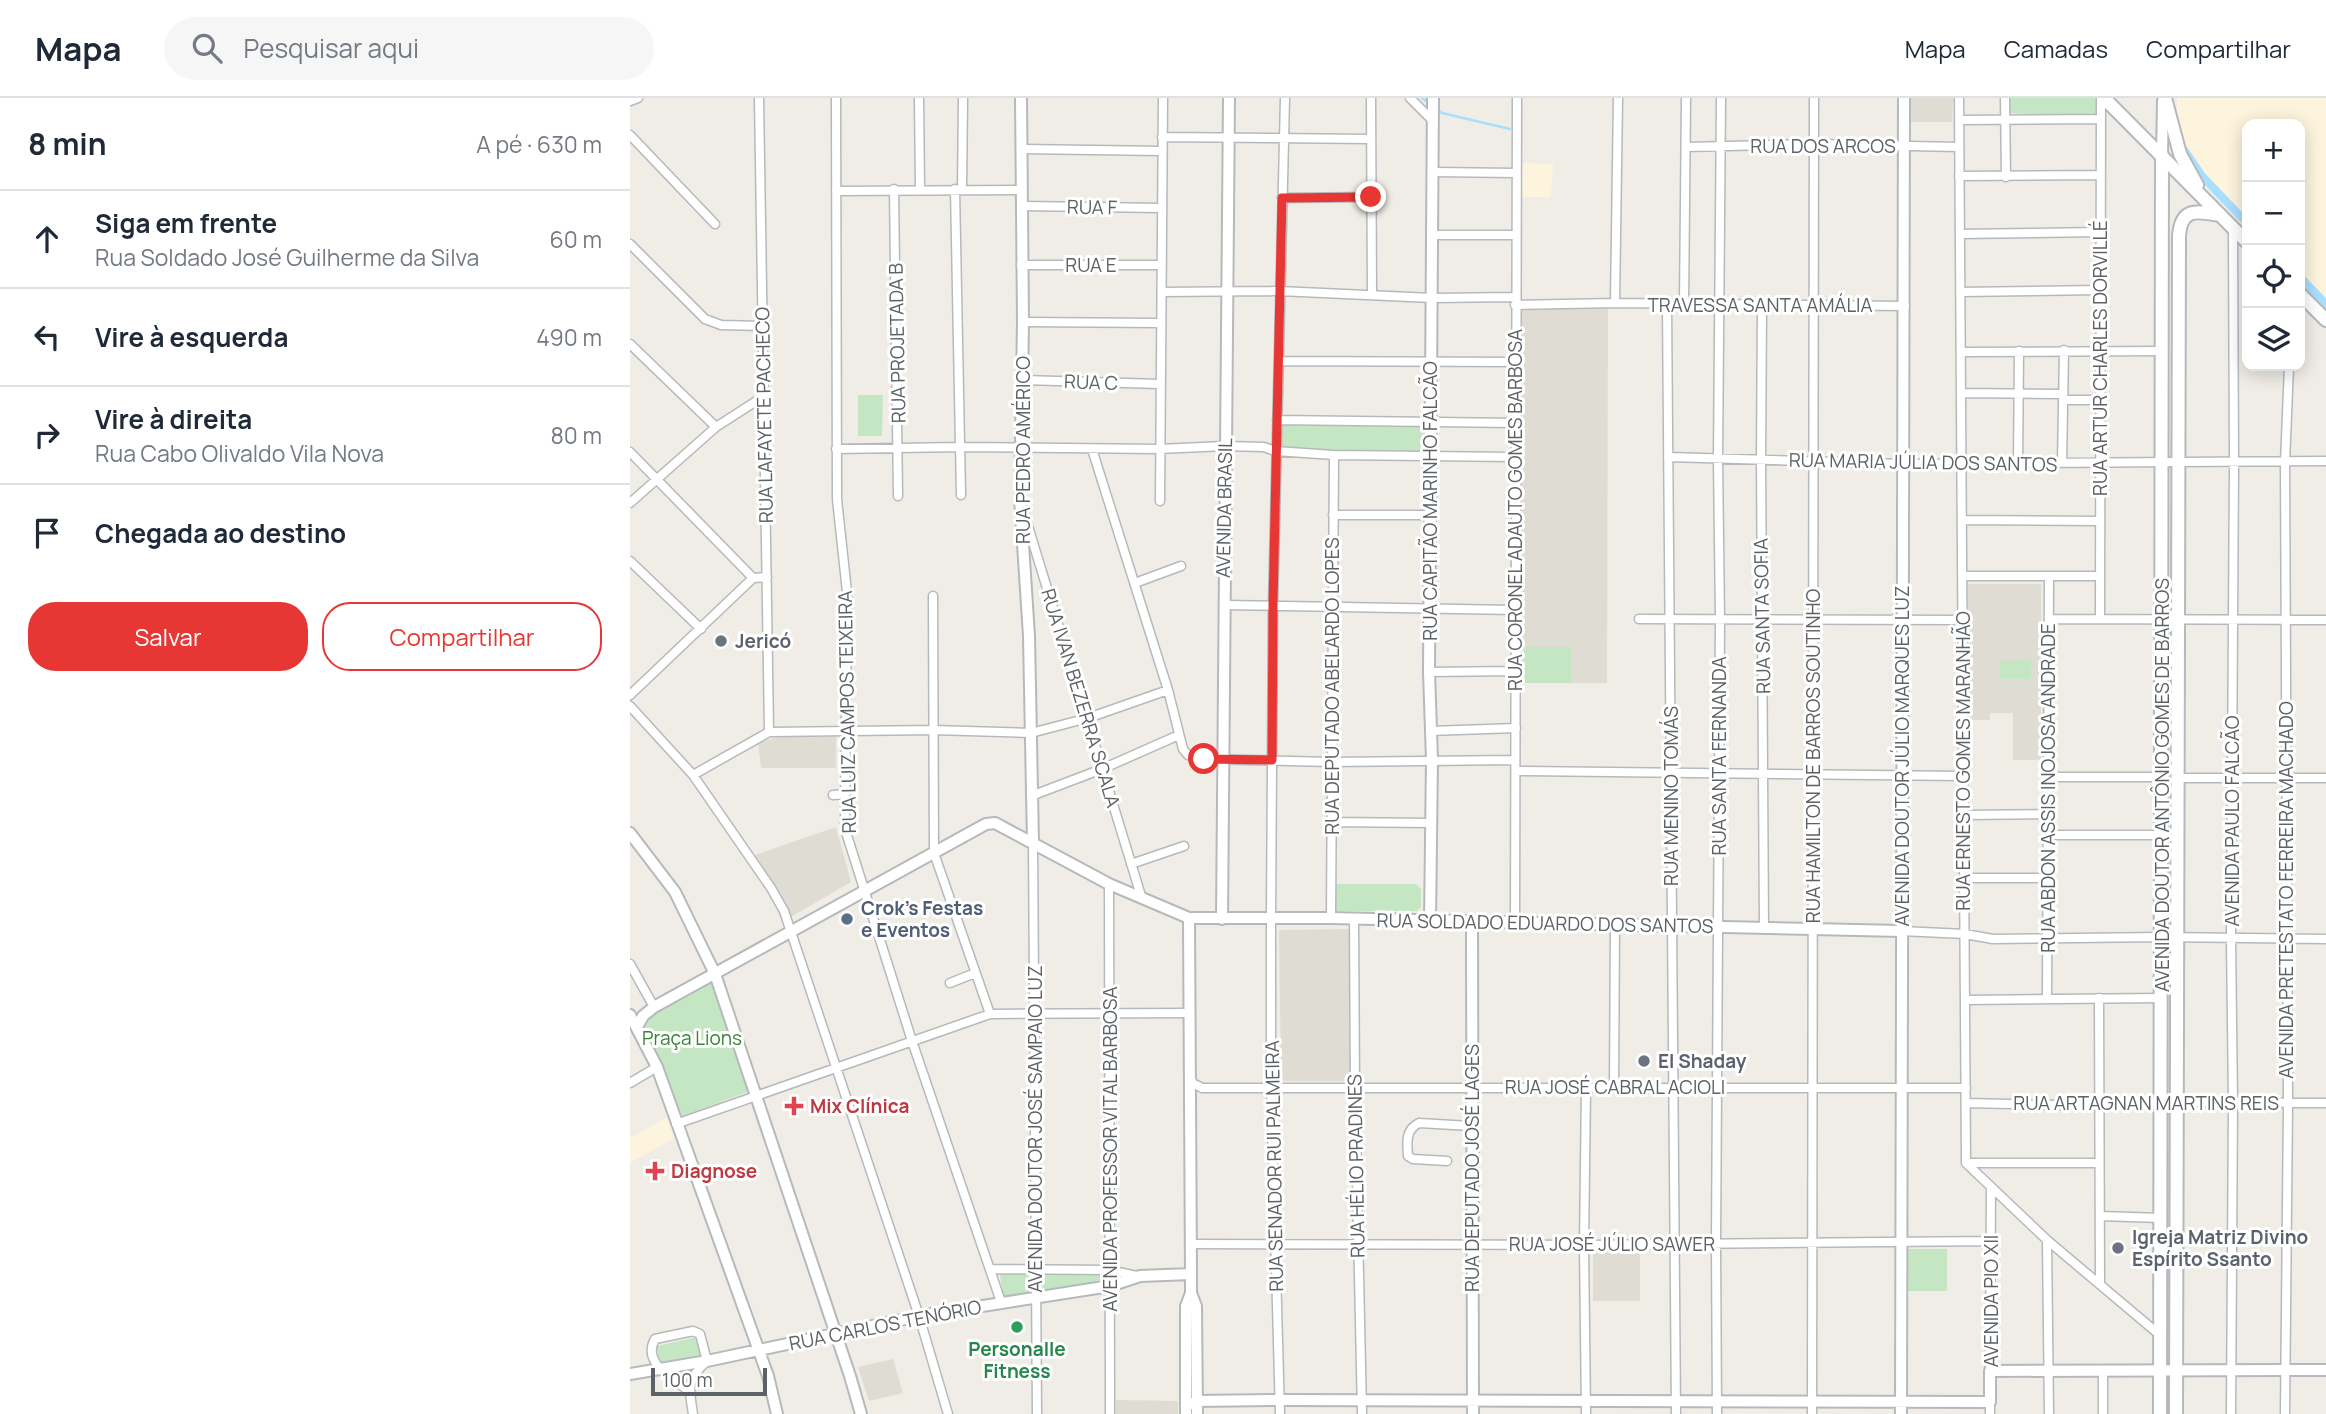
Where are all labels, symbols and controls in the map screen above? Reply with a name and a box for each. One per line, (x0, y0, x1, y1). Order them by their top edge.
search box (164, 17, 654, 80)
text: Mapa (35, 26, 122, 71)
icon: search (188, 29, 226, 67)
text: Pesquisar aqui (244, 30, 419, 66)
text: Mapa (1905, 32, 1966, 65)
text: Camadas (2004, 32, 2108, 65)
text: Compartilhar (2146, 32, 2291, 65)
map controls (2242, 119, 2305, 371)
button: + (2242, 119, 2305, 182)
text: 8 min (28, 123, 107, 164)
text: A pé · 630 m (476, 128, 602, 160)
street label: RUA DOS ARCOS (1750, 133, 1896, 159)
route end (1355, 181, 1386, 212)
button: − (2242, 182, 2305, 245)
street label: RUA F (1067, 194, 1118, 220)
text: Siga em frente (95, 205, 277, 241)
icon: ahead (28, 220, 66, 258)
street label: RUA ARTUR CHARLES DORVILLÉ (2087, 220, 2113, 496)
text: 60 m (550, 223, 602, 255)
text: Rua Soldado José Guilherme da Silva (95, 241, 479, 273)
button: locate (2242, 245, 2305, 308)
street label: RUA E (1065, 252, 1117, 278)
street label: RUA PROJETADA B (883, 262, 911, 423)
street label: TRAVESSA SANTA AMÁLIA (1647, 292, 1873, 318)
street label: RUA LAFAYETE PACHECO (749, 306, 779, 523)
button: layers (2242, 308, 2305, 371)
icon: left (28, 318, 66, 356)
text: Vire à esquerda (95, 319, 288, 355)
text: 490 m (536, 321, 602, 353)
street label: RUA CORONEL ADAUTO GOMES BARBOSA (1502, 329, 1528, 691)
street label: RUA PEDRO AMÉRICO (1010, 356, 1036, 544)
street label: RUA CAPITÃO MARINHO FALCÃO (1417, 361, 1443, 641)
street label: RUA C (1063, 368, 1119, 396)
text: Vire à direita (95, 401, 252, 437)
icon: right (28, 416, 66, 454)
text: 80 m (551, 419, 602, 451)
text: Rua Cabo Olivaldo Vila Nova (95, 437, 384, 469)
street label: AVENIDA BRASIL (1210, 438, 1238, 578)
street label: RUA MARIA JÚLIA DOS SANTOS (1789, 447, 2058, 477)
icon: arrive (28, 514, 66, 552)
text: Chegada ao destino (95, 515, 346, 551)
street label: RUA DEPUTADO ABELARDO LOPES (1319, 537, 1345, 835)
street label: RUA SANTA SOFIA (1748, 538, 1776, 694)
street label: AVENIDA DOUTOR ANTÔNIO GOMES DE BARROS (2149, 578, 2175, 992)
street label: RUA IVAN BEZERRA SCALA (1035, 585, 1127, 811)
street label: AVENIDA DOUTOR JÚLIO MARQUES LUZ (1889, 586, 1915, 926)
street label: RUA HAMILTON DE BARROS SOUTINHO (1800, 589, 1826, 923)
street label: RUA LUIZ CAMPOS TEIXEIRA (832, 590, 862, 834)
button: Salvar (28, 602, 308, 671)
button: Compartilhar (322, 602, 602, 671)
street label: RUA ERNESTO GOMES MARANHÃO (1950, 611, 1976, 911)
street label: RUA ABDON ASSIS INOJOSA ANDRADE (2035, 623, 2061, 953)
place label: Jericó (735, 628, 791, 654)
marker: Jericó (713, 633, 729, 649)
street label: RUA SANTA FERNANDA (1706, 657, 1732, 855)
street label: AVENIDA PRETESTATO FERREIRA MACHADO (2273, 701, 2299, 1079)
street label: RUA MENINO TOMÁS (1658, 706, 1684, 886)
street label: AVENIDA PAULO FALCÃO (2219, 715, 2245, 926)
route start (1188, 743, 1219, 774)
place label: Crok's Festas e Eventos (861, 895, 983, 943)
street label: RUA SOLDADO EDUARDO DOS SANTOS (1376, 907, 1714, 939)
marker: Crok's Festas e Eventos (839, 911, 855, 927)
street label: AVENIDA DOUTOR JOSÉ SAMPAIO LUZ (1022, 965, 1048, 1293)
street label: AVENIDA PROFESSOR VITAL BARBOSA (1097, 986, 1123, 1312)
park label: Praça Lions (642, 1025, 742, 1051)
street label: RUA SENADOR RUI PALMEIRA (1259, 1040, 1289, 1292)
street label: RUA DEPUTADO JOSÉ LAGES (1459, 1044, 1485, 1292)
place label: El Shaday (1658, 1048, 1747, 1074)
marker: El Shaday (1636, 1053, 1652, 1069)
street label: RUA HÉLIO PRADINES (1341, 1074, 1371, 1258)
street label: RUA JOSÉ CABRAL ACIOLI (1505, 1074, 1725, 1100)
street label: RUA ARTAGNAN MARTINS REIS (2013, 1090, 2279, 1116)
place label: Mix Clínica (810, 1093, 910, 1119)
marker: Mix Clínica (784, 1096, 804, 1116)
place label: Diagnose (671, 1158, 757, 1184)
marker: Diagnose (645, 1161, 665, 1181)
place label: Igreja Matriz Divino Espírito Ssanto (2132, 1224, 2308, 1272)
street label: RUA JOSÉ JÚLIO SAWER (1509, 1231, 1715, 1257)
street label: AVENIDA PIO XII (1978, 1235, 2004, 1367)
marker: Igreja Matriz Divino Espírito Ssanto (2110, 1240, 2126, 1256)
street label: RUA CARLOS TENÓRIO (787, 1294, 984, 1356)
marker: Personalle Fitness (1009, 1319, 1025, 1335)
place label: Personalle Fitness (968, 1336, 1066, 1384)
scale bar (651, 1365, 766, 1397)
text: 100 m (662, 1367, 713, 1393)

